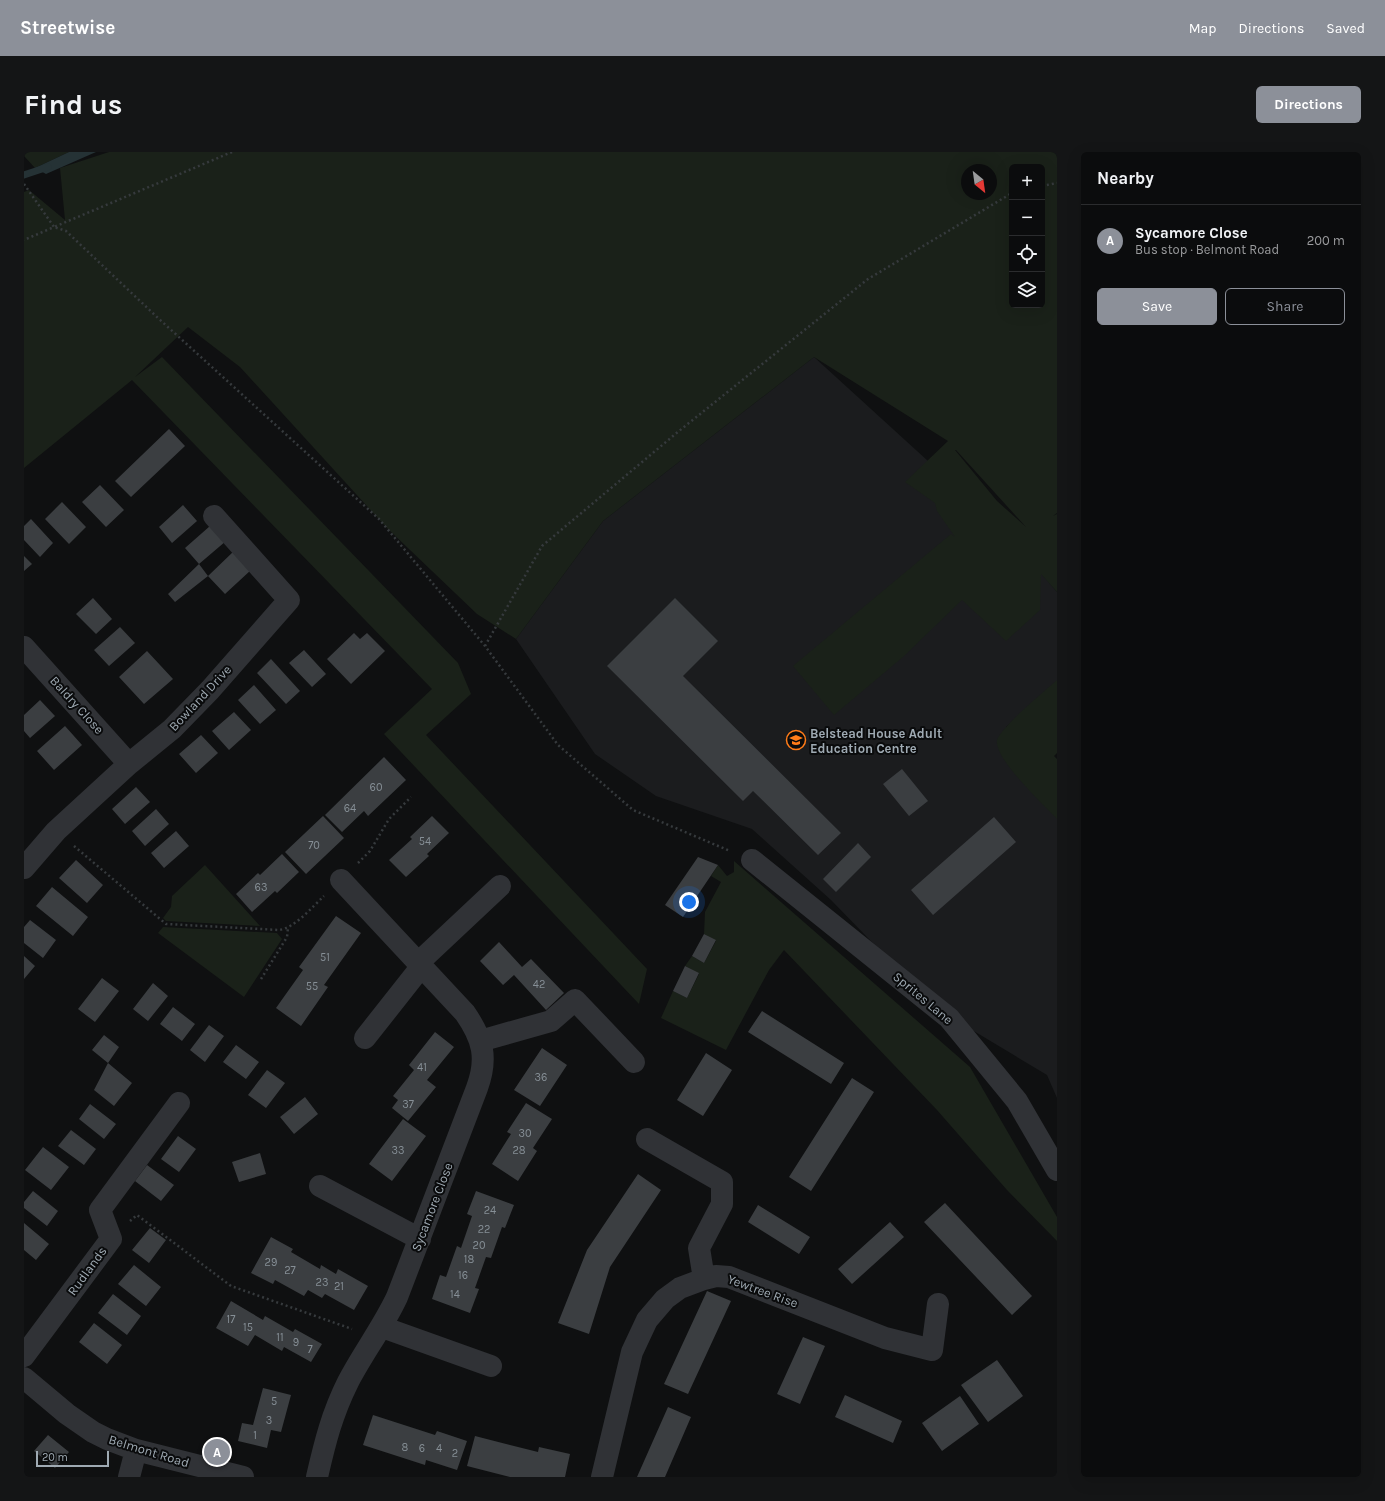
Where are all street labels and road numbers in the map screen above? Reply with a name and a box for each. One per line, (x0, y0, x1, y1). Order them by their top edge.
street label: Bowland Drive (166, 662, 234, 734)
street label: Baldry Close (47, 673, 107, 737)
street label: Sprites Lane (890, 969, 956, 1027)
street label: Sycamore Close (408, 1160, 456, 1253)
street label: Rudlands (64, 1244, 110, 1298)
street label: Yewtree Rise (726, 1271, 801, 1311)
street label: Belmont Road (107, 1432, 191, 1470)

